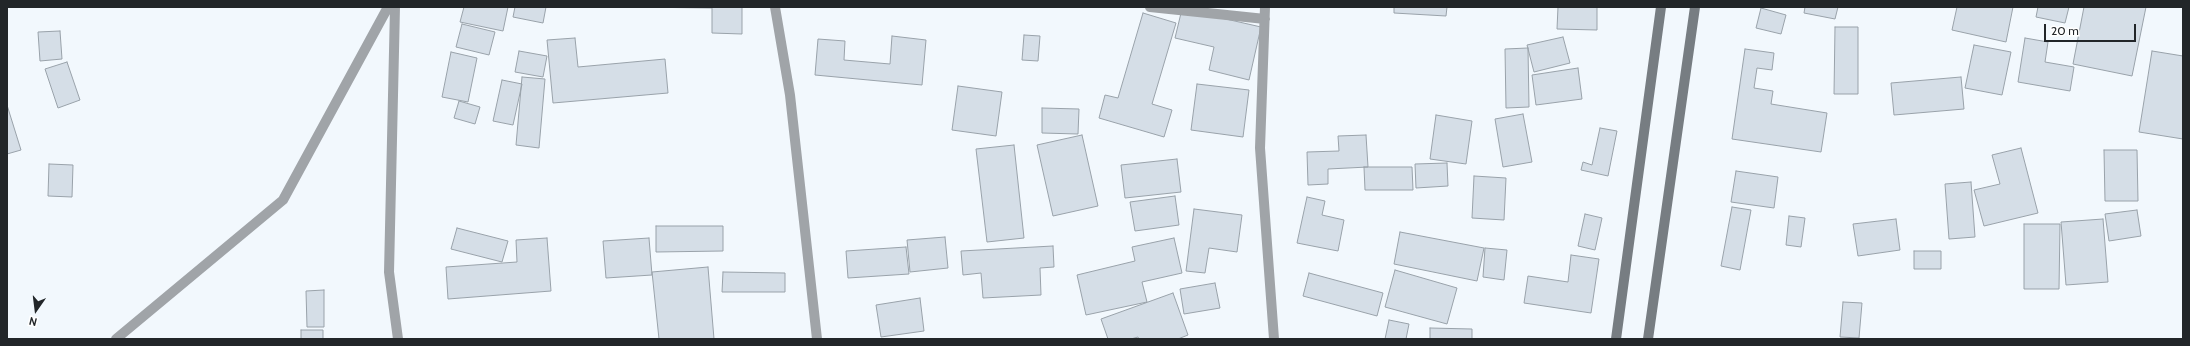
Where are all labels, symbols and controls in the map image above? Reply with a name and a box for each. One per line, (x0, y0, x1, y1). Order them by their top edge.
scale bar (2046, 16, 2138, 42)
text: 20 m (2051, 23, 2079, 38)
north arrow (16, 290, 56, 330)
text: N (28, 314, 39, 329)

